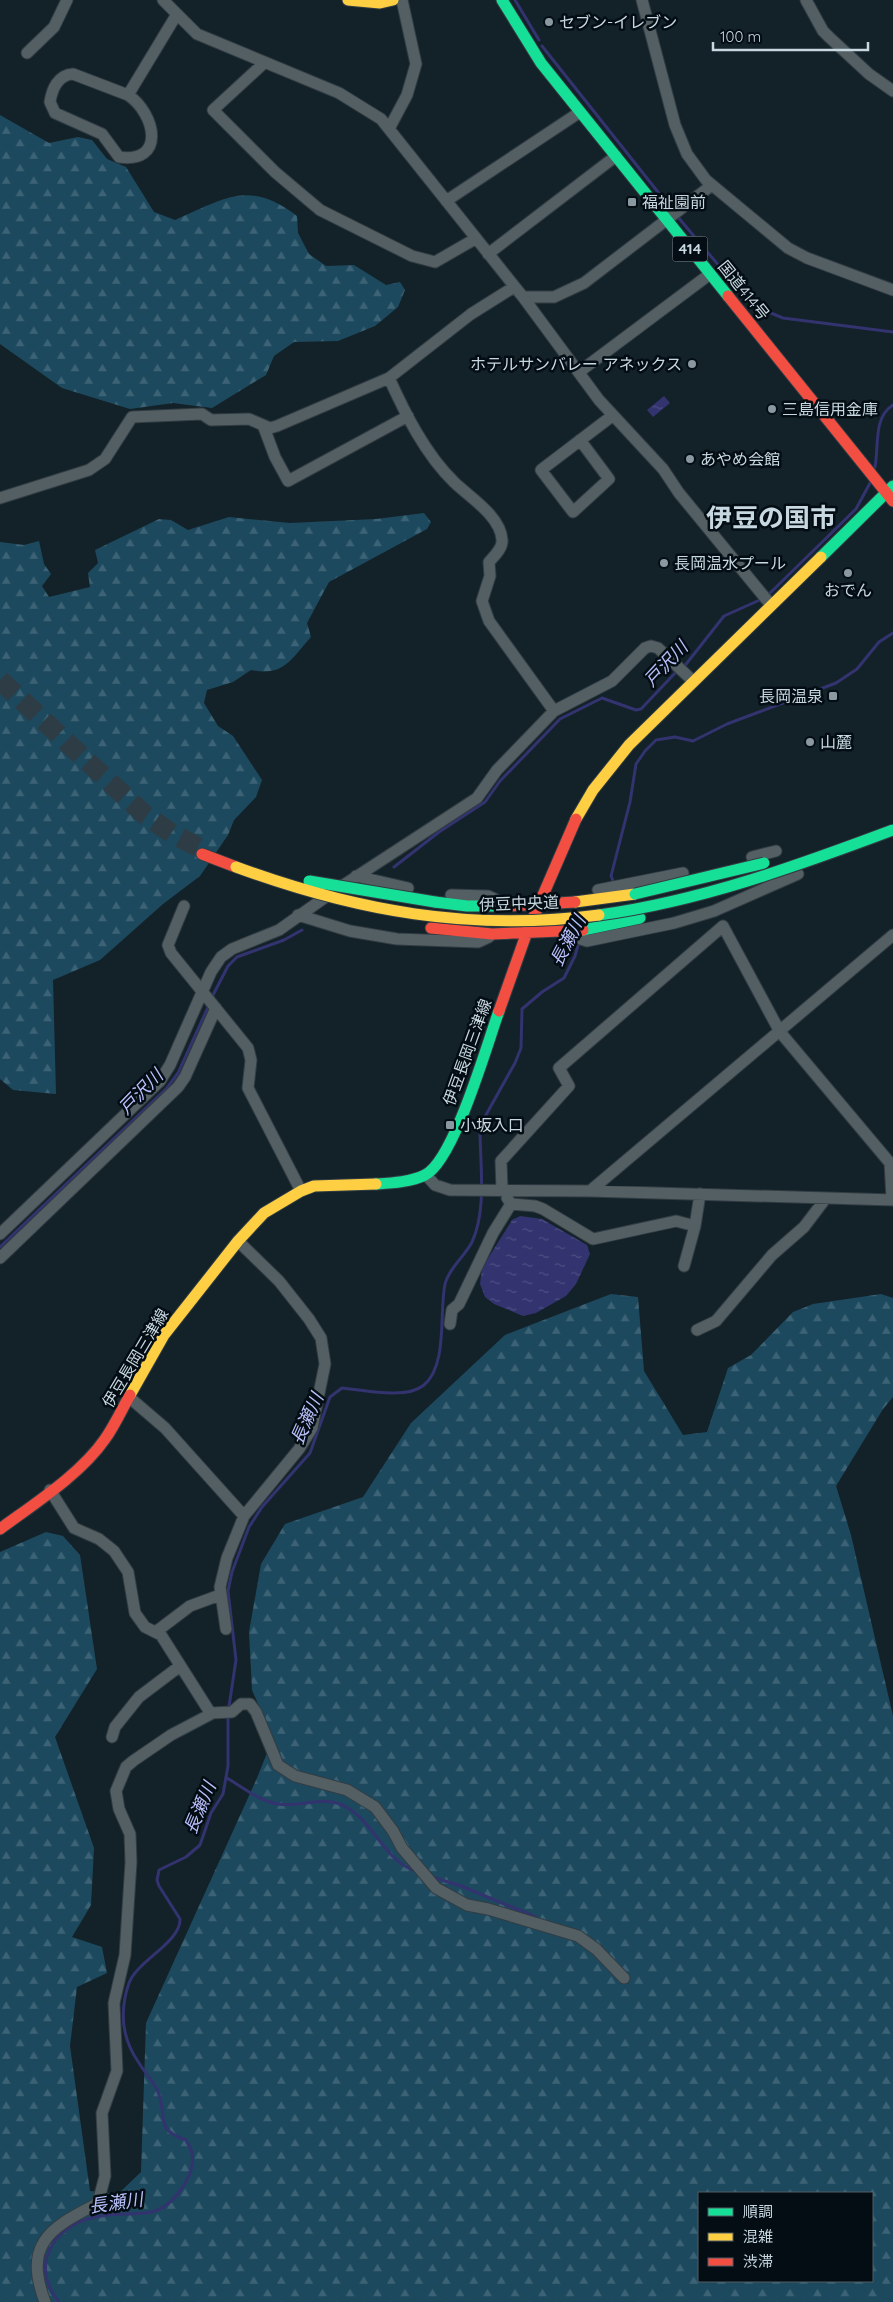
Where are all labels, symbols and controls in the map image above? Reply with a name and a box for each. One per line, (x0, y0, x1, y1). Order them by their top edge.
place label: セブン-イレブン (559, 12, 677, 32)
marker: セブン-イレブン (543, 16, 555, 28)
scale bar (713, 20, 868, 52)
text: 100 m (720, 27, 761, 46)
place label: 福祉園前 (642, 192, 706, 212)
marker: 福祉園前 (626, 196, 638, 208)
road number: 414 (672, 236, 708, 262)
street label: 国道414号 (714, 256, 774, 324)
place label: ホテルサンバレー アネックス (470, 354, 682, 374)
marker: ホテルサンバレー アネックス (686, 358, 698, 370)
place label: 三島信用金庫 (782, 399, 878, 419)
marker: 三島信用金庫 (766, 403, 778, 415)
place label: あやめ会館 (700, 449, 780, 469)
marker: あやめ会館 (684, 453, 696, 465)
district label: 伊豆の国市 (706, 501, 836, 534)
place label: 長岡温水プール (674, 553, 786, 573)
marker: 長岡温水プール (658, 557, 670, 569)
marker: おでん (842, 567, 854, 579)
place label: おでん (824, 580, 872, 600)
water label: 戸沢川 (639, 635, 694, 691)
place label: 長岡温泉 (759, 686, 823, 706)
marker: 長岡温泉 (827, 690, 839, 702)
place label: 山麓 (820, 732, 852, 752)
marker: 山麓 (804, 736, 816, 748)
street label: 伊豆中央道 (479, 892, 559, 914)
water label: 長瀬川 (545, 910, 591, 970)
street label: 伊豆長岡三津線 (438, 996, 496, 1108)
water label: 戸沢川 (114, 1063, 169, 1119)
place label: 小坂入口 (460, 1115, 524, 1135)
marker: 小坂入口 (444, 1119, 456, 1131)
street label: 伊豆長岡三津線 (98, 1305, 172, 1411)
water label: 長瀬川 (285, 1388, 329, 1448)
water label: 長瀬川 (178, 1777, 221, 1837)
water label: 長瀬川 (88, 2187, 146, 2218)
legend (698, 2192, 873, 2282)
text: 順調 (743, 2202, 773, 2221)
text: 混雑 (743, 2227, 773, 2246)
text: 渋滞 (743, 2252, 773, 2271)

